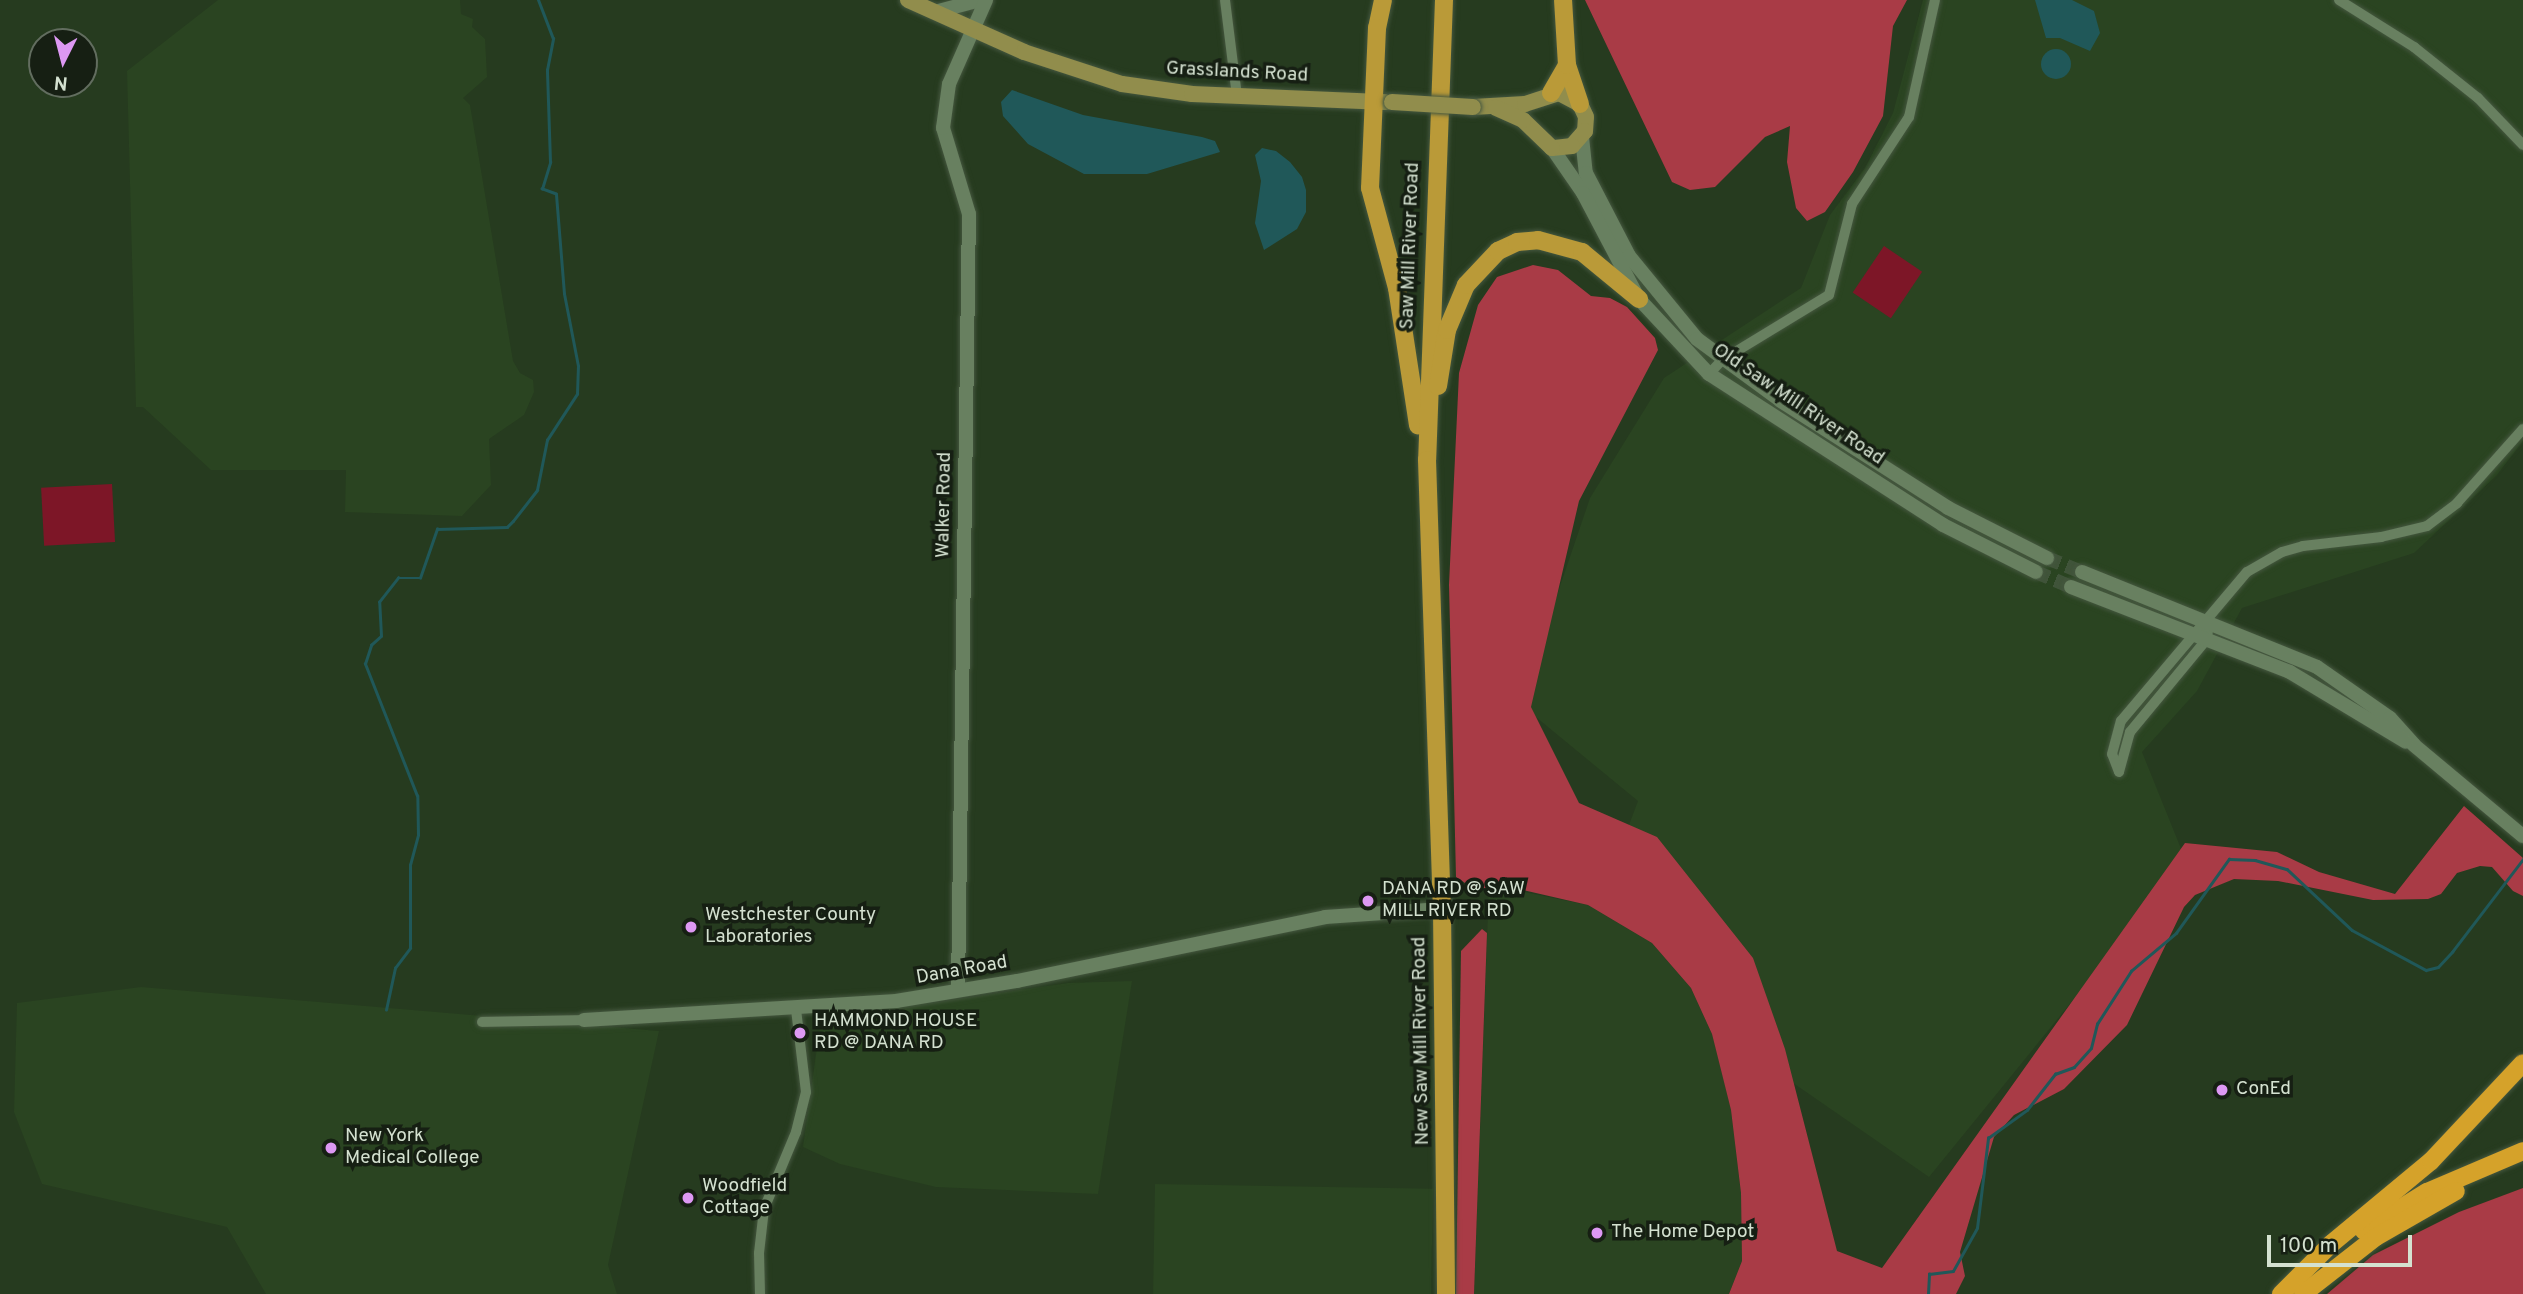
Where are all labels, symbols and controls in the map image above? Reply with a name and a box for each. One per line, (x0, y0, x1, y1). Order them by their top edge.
north arrow (28, 28, 98, 98)
street label: Grasslands Road (1165, 58, 1309, 88)
text: N (53, 69, 69, 95)
street label: Saw Mill River Road (1397, 162, 1425, 330)
street label: Old Saw Mill River Road (1708, 339, 1888, 471)
street label: Walker Road (933, 452, 957, 558)
place label: DANA RD @ SAW MILL RIVER RD (1382, 879, 1526, 923)
marker: DANA RD @ SAW MILL RIVER RD (1360, 893, 1376, 909)
place label: Westchester County Laboratories (705, 905, 876, 949)
marker: Westchester County Laboratories (683, 919, 699, 935)
street label: New Saw Mill River Road (1409, 936, 1435, 1146)
street label: Dana Road (915, 952, 1009, 990)
place label: HAMMOND HOUSE RD @ DANA RD (814, 1011, 977, 1055)
marker: HAMMOND HOUSE RD @ DANA RD (792, 1025, 808, 1041)
place label: ConEd (2236, 1079, 2291, 1101)
marker: ConEd (2214, 1082, 2230, 1098)
place label: New York Medical College (345, 1126, 479, 1170)
marker: New York Medical College (323, 1140, 339, 1156)
place label: Woodfield Cottage (702, 1176, 787, 1220)
marker: Woodfield Cottage (680, 1190, 696, 1206)
scale bar (2271, 1220, 2416, 1264)
place label: The Home Depot (1611, 1222, 1754, 1244)
marker: The Home Depot (1589, 1225, 1605, 1241)
text: 100 m (2280, 1233, 2337, 1260)

